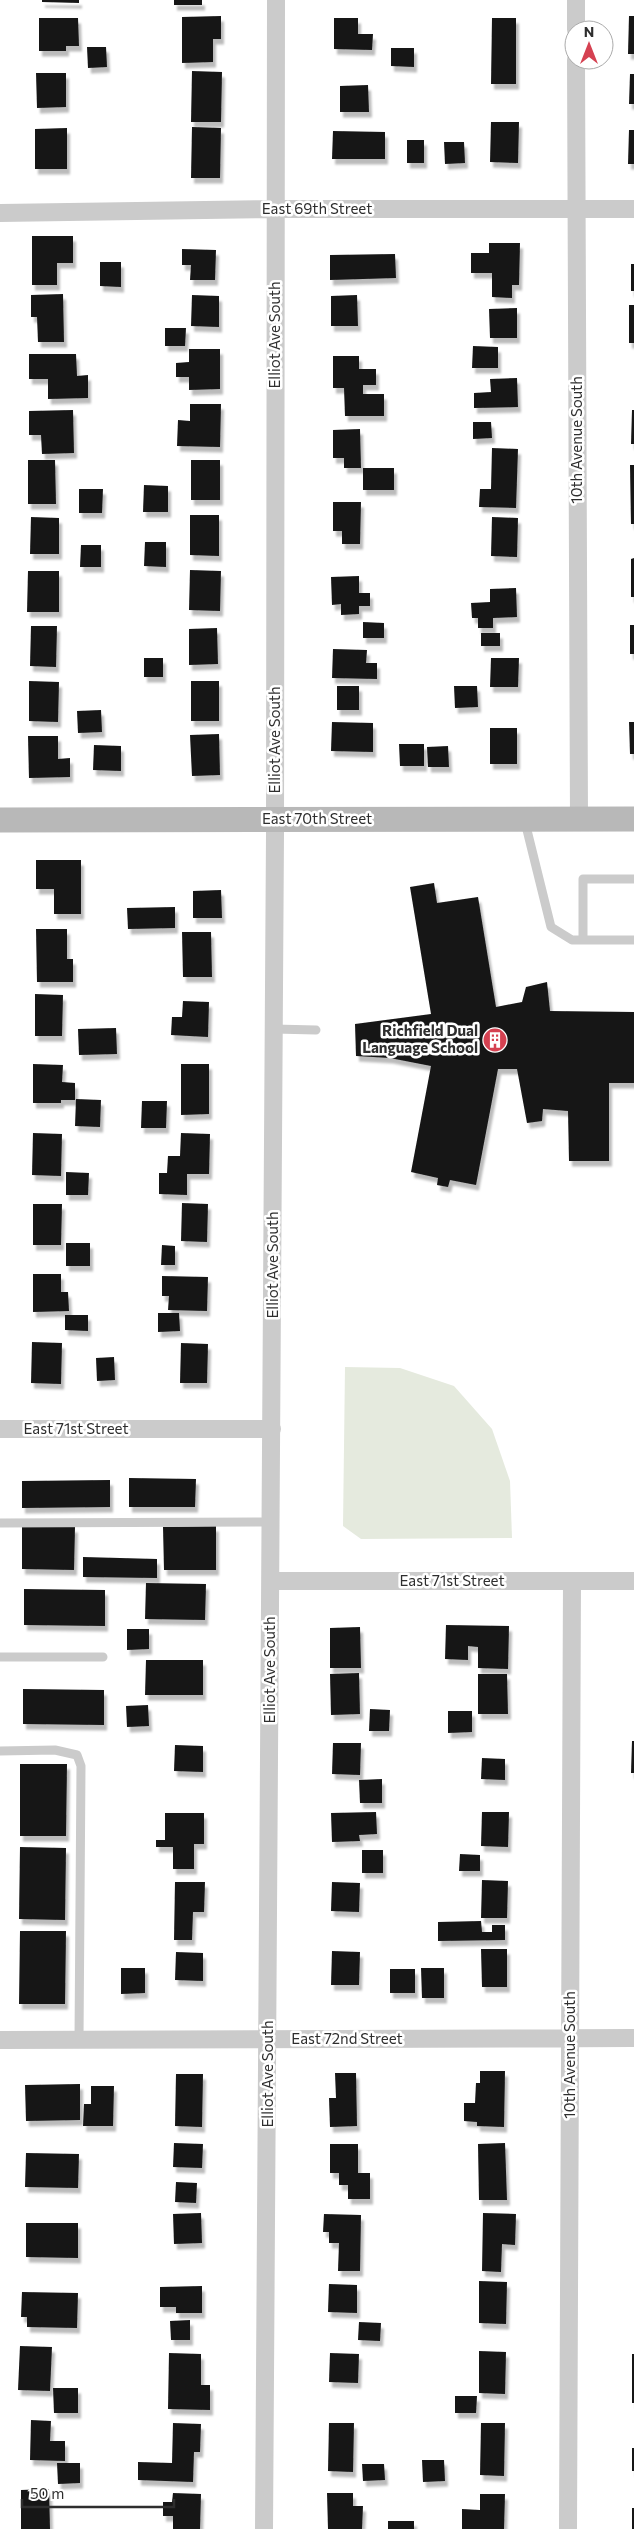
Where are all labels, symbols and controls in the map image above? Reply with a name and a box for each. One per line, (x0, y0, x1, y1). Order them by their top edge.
north arrow (564, 20, 614, 70)
text: N (584, 23, 594, 40)
street label: East 69th Street (262, 199, 372, 217)
street label: Elliot Ave South (265, 281, 283, 389)
street label: 10th Avenue South (567, 376, 585, 504)
street label: Elliot Ave South (265, 686, 283, 794)
street label: East 70th Street (262, 809, 372, 827)
place label: Richfield Dual Language School (362, 1021, 478, 1056)
building icon: Richfield Dual Language School (482, 1027, 508, 1053)
street label: Elliot Ave South (263, 1211, 281, 1319)
street label: East 71st Street (23, 1419, 129, 1437)
street label: East 71st Street (399, 1571, 505, 1589)
street label: Elliot Ave South (260, 1616, 278, 1724)
street label: 10th Avenue South (560, 1991, 578, 2119)
street label: Elliot Ave South (258, 2020, 276, 2128)
street label: East 72nd Street (291, 2029, 403, 2047)
scale bar (22, 2476, 175, 2508)
text: 50 m (30, 2484, 64, 2502)

